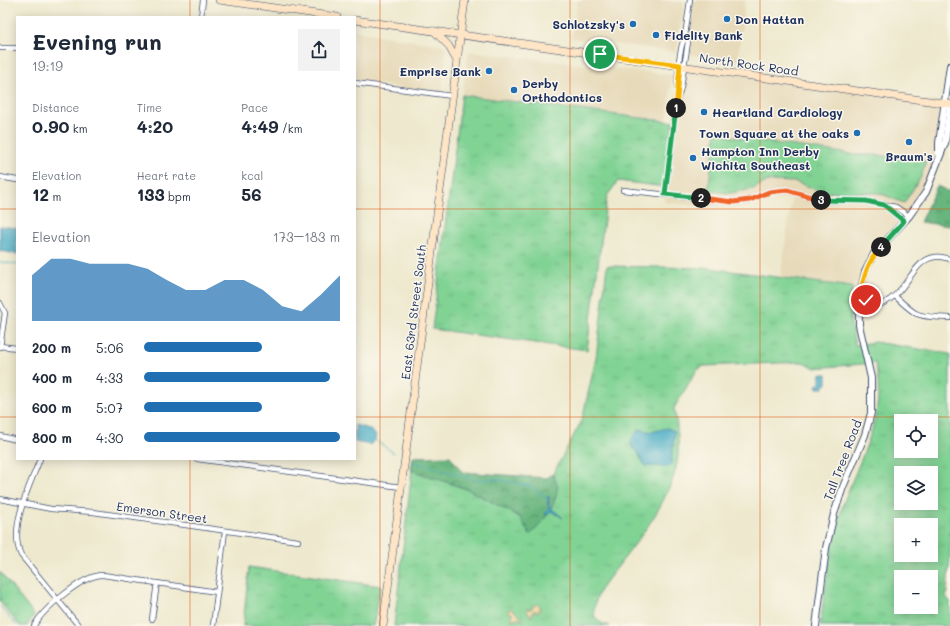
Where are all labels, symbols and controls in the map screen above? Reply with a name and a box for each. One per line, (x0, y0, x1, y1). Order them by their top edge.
place label: Don Hattan (735, 11, 804, 27)
marker: Don Hattan (722, 14, 732, 24)
place label: Schlotzsky's (552, 16, 625, 32)
marker: Schlotzsky's (628, 19, 638, 29)
text: Evening run (32, 27, 162, 56)
place label: Fidelity Bank (664, 27, 743, 43)
button: share (298, 29, 340, 71)
marker: Fidelity Bank (651, 30, 661, 40)
pin (583, 37, 617, 71)
icon: arrive (589, 43, 611, 65)
street label: North Rock Road (698, 49, 800, 79)
text: 19:19 (32, 57, 63, 74)
place label: Emprise Bank (400, 63, 481, 79)
marker: Emprise Bank (484, 66, 494, 76)
place label: Derby Orthodontics (522, 75, 602, 105)
marker: Derby Orthodontics (509, 85, 519, 95)
pin: 1 (666, 98, 686, 118)
text: Distance (32, 100, 79, 115)
text: Time (137, 100, 162, 115)
text: Pace (241, 100, 268, 115)
text: 1 (674, 100, 678, 115)
place label: Heartland Cardiology (712, 104, 843, 120)
marker: Heartland Cardiology (699, 107, 709, 117)
text: 0.90 (32, 115, 69, 137)
text: 4:20 (137, 115, 173, 137)
text: 4:49 (241, 115, 279, 137)
text: km (69, 121, 87, 136)
text: /km (279, 121, 302, 136)
place label: Town Square at the oaks (699, 125, 849, 141)
marker: Town Square at the oaks (852, 128, 862, 138)
marker: Braum's (904, 137, 914, 147)
place label: Hampton Inn Derby Wichita Southeast (701, 143, 820, 173)
place label: Braum's (885, 148, 933, 164)
marker: Hampton Inn Derby Wichita Southeast (688, 153, 698, 163)
text: Elevation (32, 168, 81, 183)
text: Heart rate (137, 168, 196, 183)
text: kcal (241, 168, 263, 183)
text: 12 (32, 183, 49, 205)
text: 133 (137, 183, 165, 205)
text: 56 (241, 183, 262, 205)
pin: 2 (691, 188, 711, 208)
text: m (49, 189, 61, 204)
text: bpm (165, 189, 191, 204)
text: 2 (698, 190, 704, 205)
pin: 3 (811, 190, 831, 210)
text: 3 (818, 192, 824, 207)
text: Elevation (32, 228, 90, 245)
text: 173–183 m (273, 228, 340, 245)
pin: 4 (871, 237, 891, 257)
text: 4 (878, 239, 884, 254)
street label: East 63rd Street South (397, 244, 429, 380)
pin (849, 283, 883, 317)
icon: check (855, 289, 877, 311)
text: 200 m (32, 339, 71, 356)
text: 5:06 (96, 339, 123, 356)
text: 400 m (32, 369, 72, 386)
text: 4:33 (96, 369, 123, 386)
text: 600 m (32, 399, 72, 416)
text: 5:07 (96, 399, 123, 416)
map controls (894, 414, 938, 614)
button: locate (894, 414, 938, 458)
street label: Tall Tree Road (819, 417, 865, 503)
text: 800 m (32, 429, 72, 446)
text: 4:30 (96, 429, 123, 446)
button: layers (894, 466, 938, 510)
street label: Emerson Street (116, 498, 208, 526)
button: + (894, 518, 938, 562)
button: − (894, 570, 938, 614)

